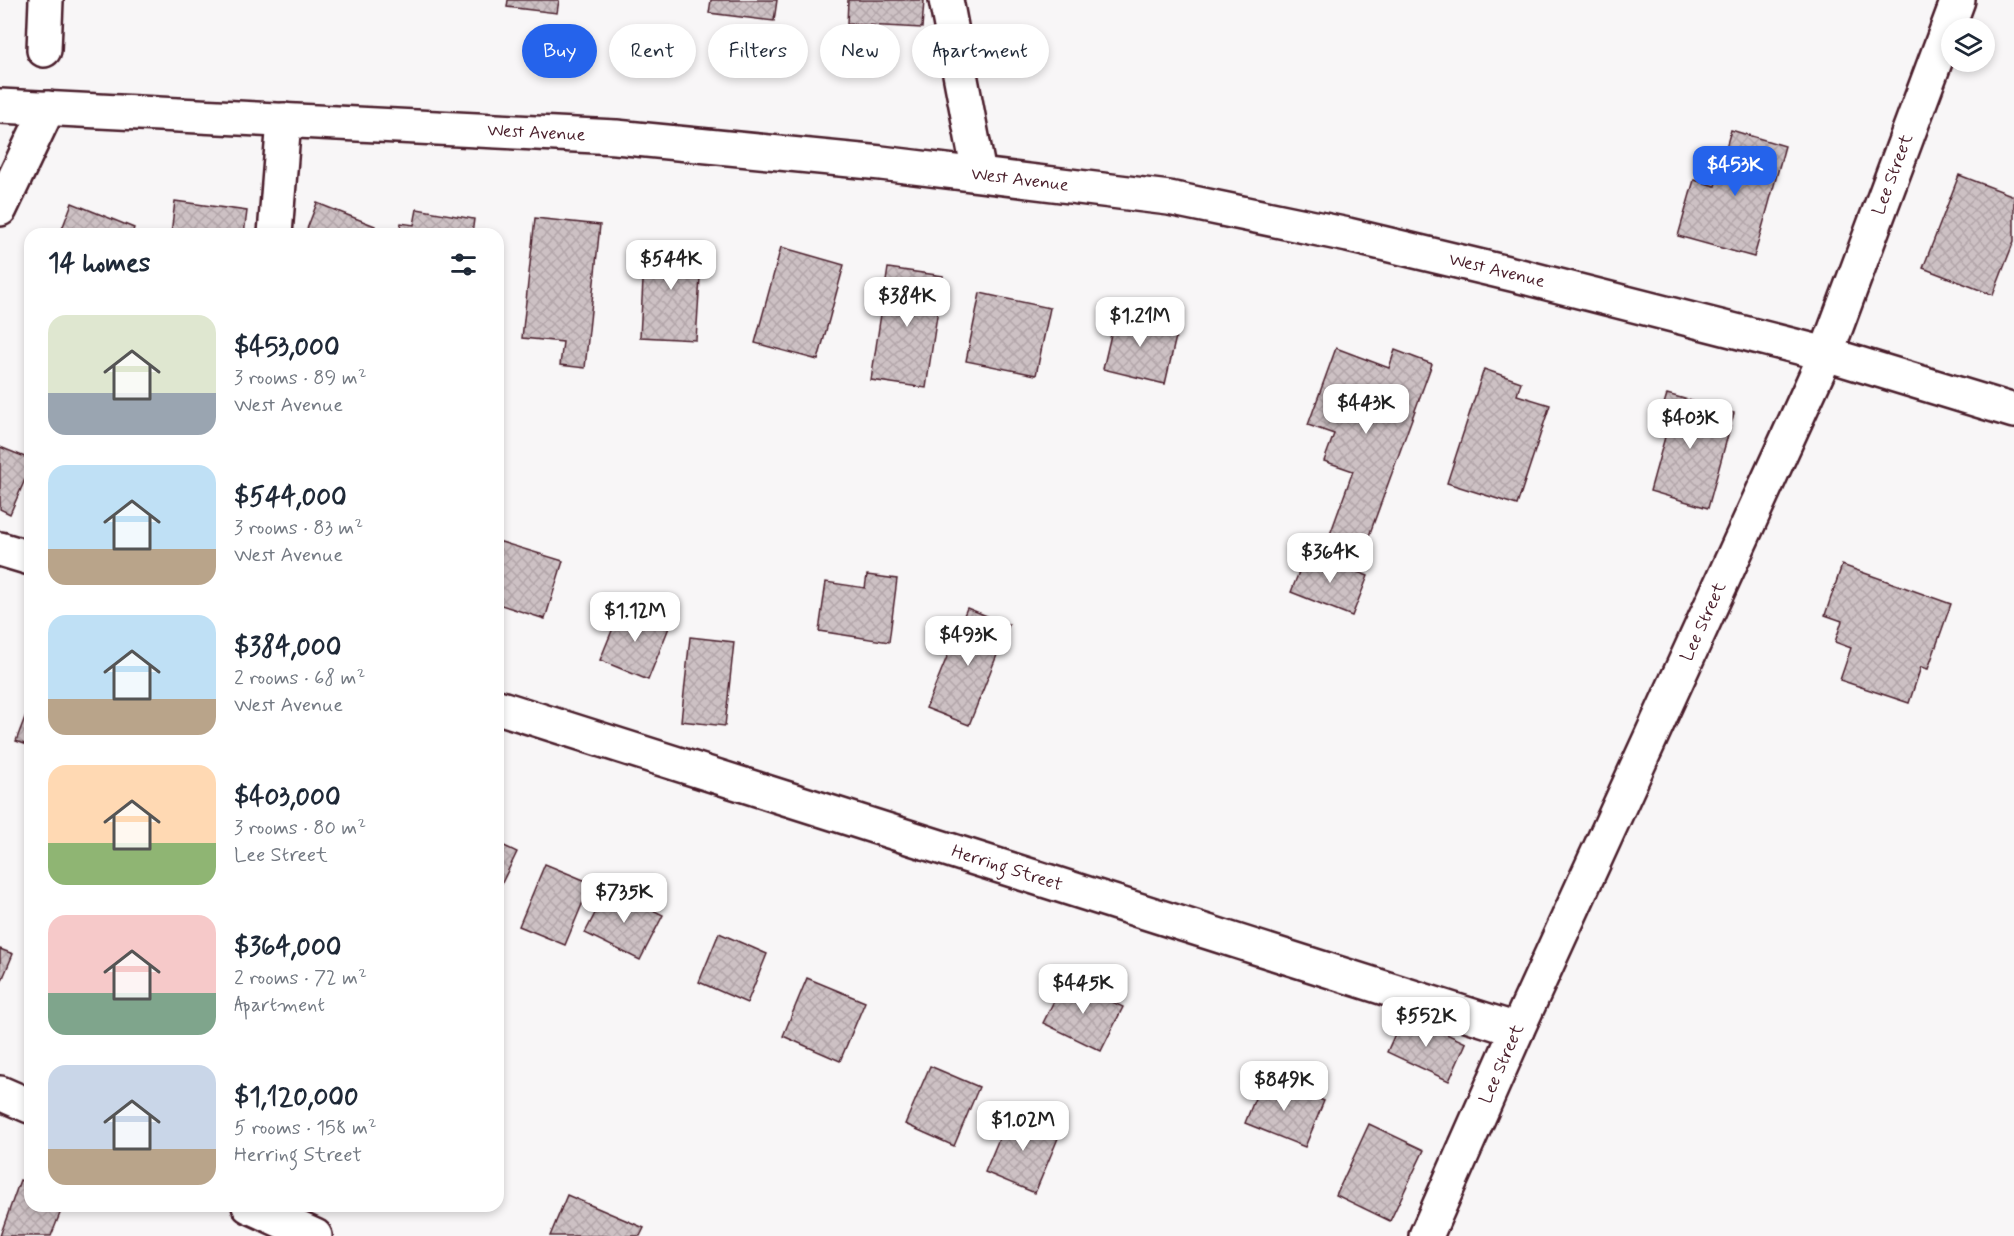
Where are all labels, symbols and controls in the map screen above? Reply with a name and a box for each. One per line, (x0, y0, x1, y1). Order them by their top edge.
map controls (1941, 18, 1995, 72)
button: layers (1941, 18, 1995, 72)
chip: Buy (522, 24, 597, 78)
chip: Rent (609, 24, 696, 78)
chip: Filters (708, 24, 808, 78)
chip: New (820, 24, 900, 78)
chip: Apartment (912, 24, 1049, 78)
street label: West Avenue (487, 119, 586, 147)
street label: Lee Street (1867, 130, 1919, 218)
pin: $453K (1693, 146, 1777, 197)
text: $453K (1707, 152, 1763, 179)
street label: West Avenue (970, 162, 1070, 198)
pin: $544K (629, 240, 713, 291)
text: $544K (640, 246, 702, 273)
text: 14 homes (48, 247, 150, 281)
street label: West Avenue (1446, 247, 1548, 294)
icon: filters (447, 248, 480, 281)
pin: $384K (865, 277, 949, 328)
text: $384K (878, 283, 936, 310)
pin: $1.21M (1091, 297, 1189, 348)
text: $1.21M (1110, 303, 1170, 330)
text: $453,000 (234, 331, 340, 365)
icon: home (96, 339, 168, 411)
text: 3 rooms · 89 m² (234, 365, 367, 392)
pin: $443K (1324, 384, 1408, 435)
text: $443K (1337, 390, 1395, 417)
text: West Avenue (234, 392, 343, 419)
pin: $403K (1648, 399, 1732, 450)
text: $403K (1661, 405, 1719, 432)
text: $544,000 (234, 481, 347, 515)
icon: home (96, 489, 168, 561)
text: 3 rooms · 83 m² (234, 515, 363, 542)
pin: $364K (1288, 533, 1372, 584)
text: $364K (1301, 539, 1359, 566)
text: West Avenue (234, 542, 343, 569)
street label: Lee Street (1675, 578, 1732, 665)
pin: $1.12M (586, 592, 684, 643)
text: $1.12M (604, 598, 666, 625)
pin: $493K (926, 616, 1010, 667)
text: $493K (939, 622, 997, 649)
text: $384,000 (234, 631, 341, 665)
icon: home (96, 639, 168, 711)
text: 2 rooms · 68 m² (234, 665, 365, 692)
text: West Avenue (234, 692, 343, 719)
text: $403,000 (234, 781, 341, 815)
icon: home (96, 789, 168, 861)
text: 3 rooms · 80 m² (234, 815, 366, 842)
street label: Herring Street (948, 840, 1066, 897)
text: Lee Street (234, 842, 328, 869)
pin: $735K (582, 873, 666, 924)
text: $735K (595, 879, 653, 906)
text: $364,000 (234, 931, 341, 965)
icon: home (96, 939, 168, 1011)
pin: $445K (1041, 964, 1125, 1015)
text: 2 rooms · 72 m² (234, 965, 367, 992)
text: $445K (1053, 970, 1113, 997)
text: Apartment (234, 992, 325, 1019)
pin: $552K (1384, 997, 1468, 1048)
text: $552K (1396, 1003, 1456, 1030)
street label: Lee Street (1474, 1020, 1530, 1108)
pin: $849K (1242, 1061, 1326, 1112)
text: $849K (1254, 1067, 1314, 1094)
text: $1,120,000 (234, 1081, 358, 1115)
icon: home (96, 1089, 168, 1161)
pin: $1.02M (974, 1101, 1072, 1152)
text: $1.02M (991, 1107, 1055, 1134)
text: 5 rooms · 158 m² (234, 1115, 377, 1142)
text: Herring Street (234, 1142, 362, 1169)

